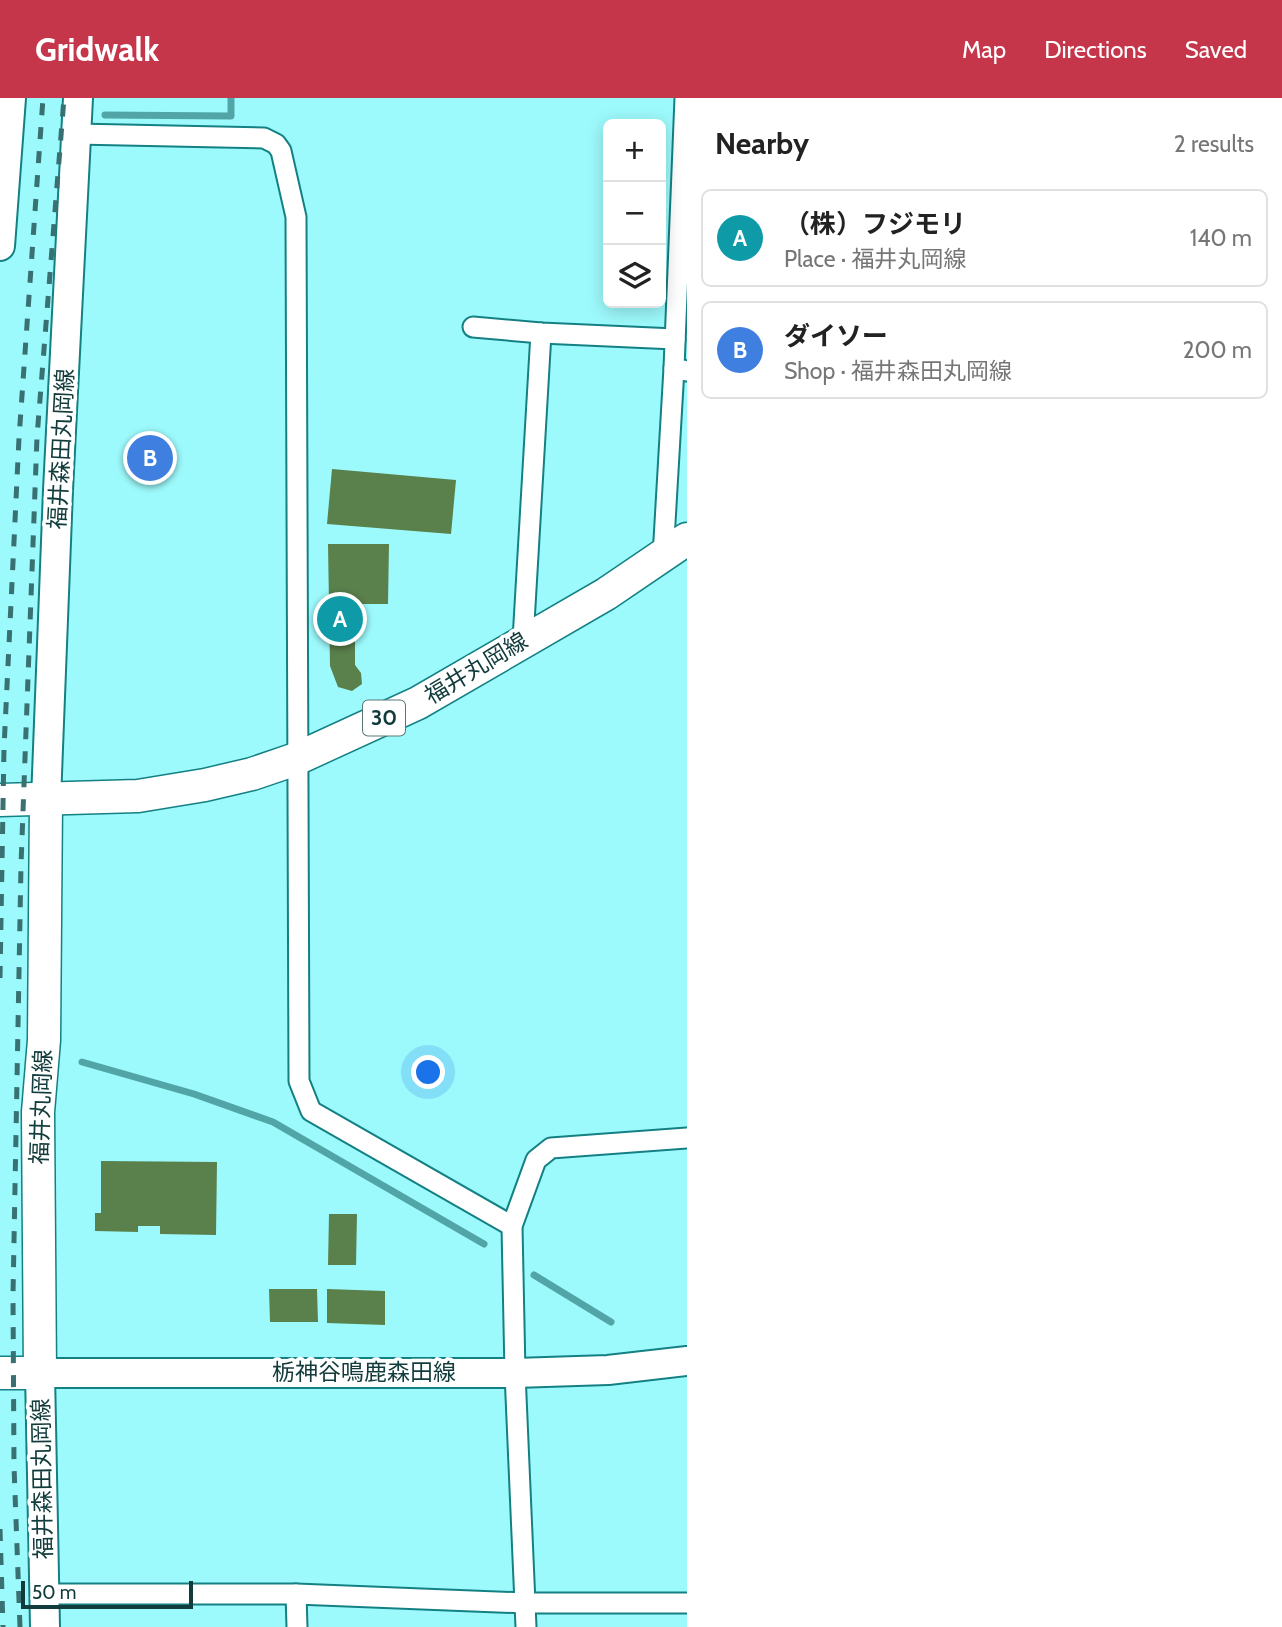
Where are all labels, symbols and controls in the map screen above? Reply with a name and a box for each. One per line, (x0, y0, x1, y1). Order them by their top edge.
text: Gridwalk (35, 29, 159, 69)
text: Map (962, 35, 1006, 64)
text: Directions (1044, 35, 1147, 64)
text: Saved (1185, 35, 1247, 64)
map controls (603, 119, 666, 308)
button: + (603, 119, 666, 182)
text: Nearby (715, 125, 809, 162)
text: 2 results (1174, 130, 1254, 158)
button: − (603, 182, 666, 245)
text: （株）フジモリ (784, 208, 966, 240)
text: A (733, 224, 747, 252)
text: 140 m (1190, 224, 1252, 252)
button: layers (603, 245, 666, 308)
text: Place · 福井丸岡線 (784, 245, 966, 273)
text: ダイソー (784, 320, 888, 352)
text: B (733, 336, 747, 364)
text: 200 m (1182, 336, 1252, 364)
text: Shop · 福井森田丸岡線 (784, 357, 1012, 385)
street label: 福井森田丸岡線 (43, 368, 79, 530)
pin: B (127, 432, 173, 484)
pin: A (317, 593, 363, 645)
street label: 福井丸岡線 (420, 626, 532, 710)
road number: 30 (363, 700, 405, 736)
street label: 福井丸岡線 (25, 1049, 57, 1165)
your location (411, 1055, 445, 1089)
street label: 栃神谷鳴鹿森田線 (272, 1358, 456, 1386)
street label: 福井森田丸岡線 (27, 1398, 57, 1560)
scale bar (21, 1578, 192, 1610)
text: 50 m (32, 1581, 76, 1604)

